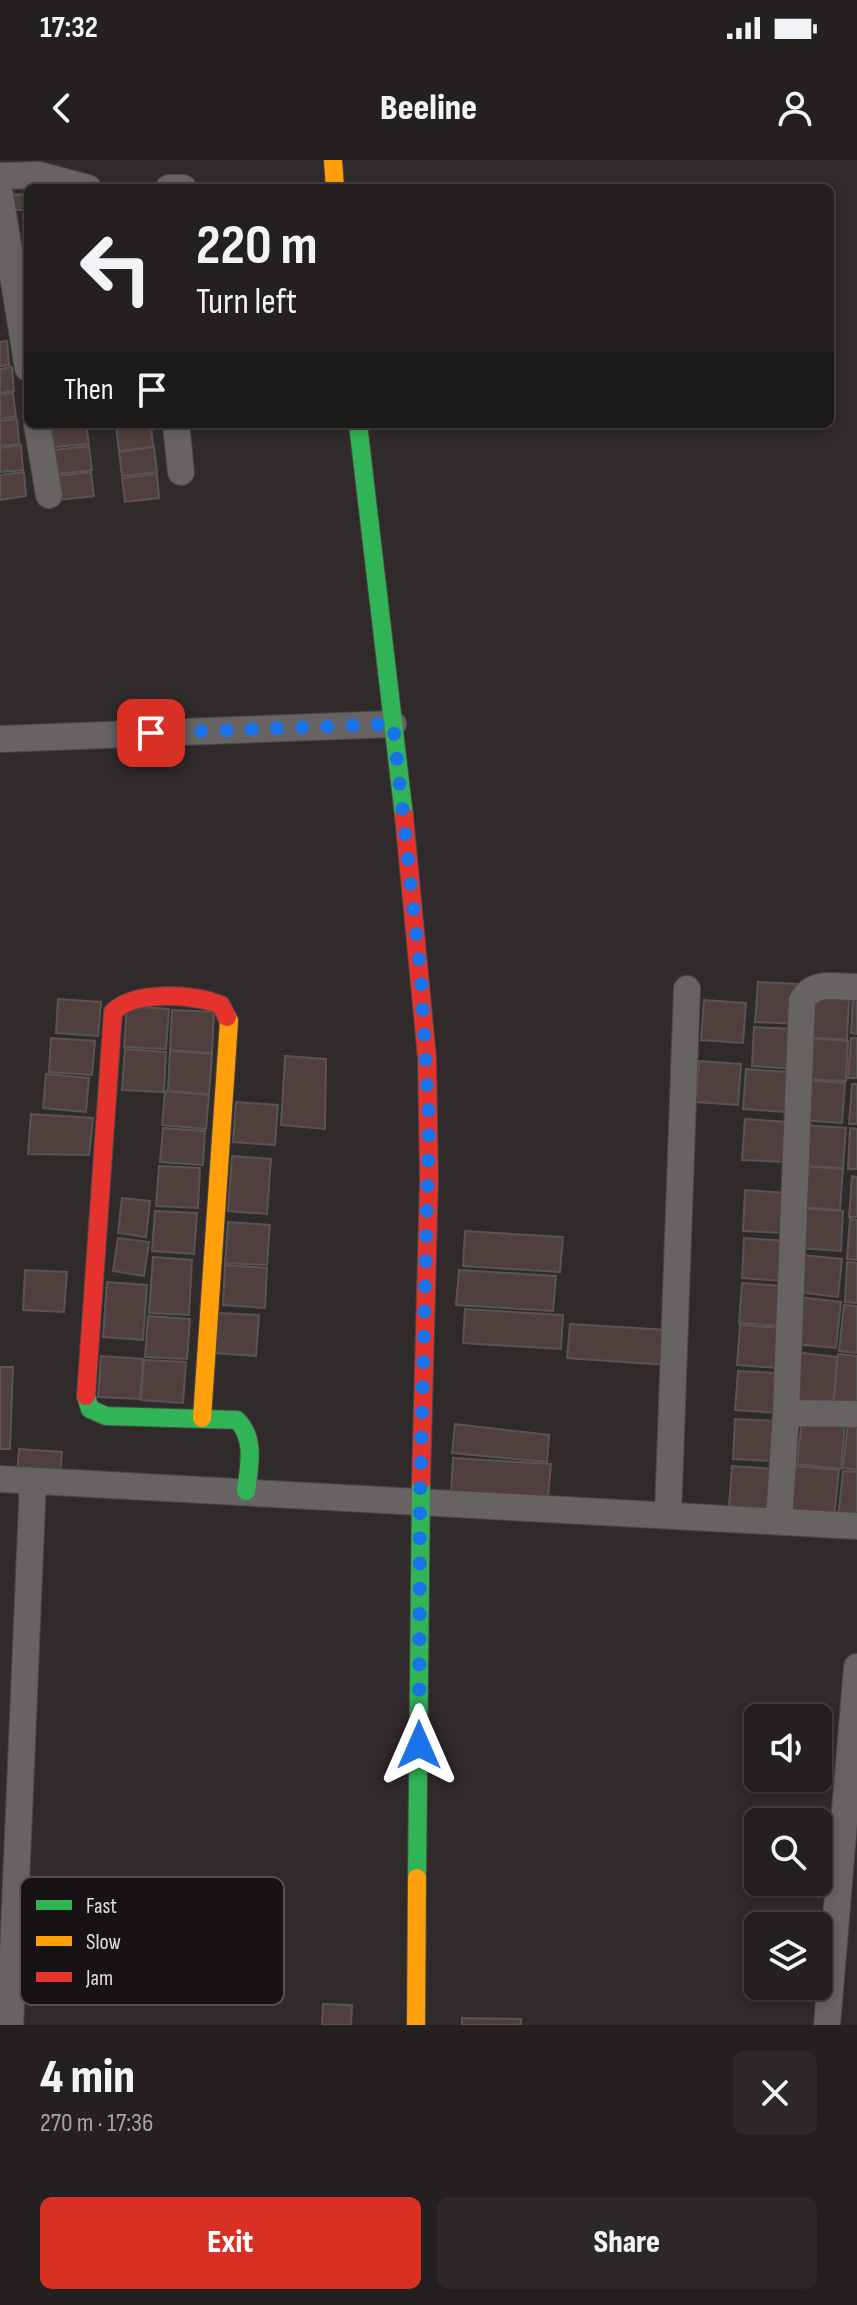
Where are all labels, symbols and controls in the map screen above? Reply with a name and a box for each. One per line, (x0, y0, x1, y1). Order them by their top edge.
text: 17:32 (40, 10, 98, 46)
icon: back (40, 86, 84, 130)
icon: person (773, 86, 817, 130)
text: Beeline (380, 87, 477, 130)
text: 220 m (196, 213, 318, 280)
icon: left (64, 216, 168, 320)
text: Turn left (196, 281, 297, 324)
icon: arrive (130, 368, 174, 412)
text: Then (64, 372, 114, 408)
pin (117, 699, 185, 767)
icon: arrive (129, 711, 173, 755)
position arrow (377, 1703, 461, 1787)
map controls (744, 1704, 832, 2000)
button: sound (744, 1704, 832, 1792)
button: search (744, 1808, 832, 1896)
legend (20, 1877, 284, 2005)
text: Fast (86, 1893, 117, 1920)
button: layers (744, 1912, 832, 2000)
text: Slow (86, 1929, 121, 1956)
text: Jam (85, 1965, 113, 1992)
text: 4 min (40, 2049, 135, 2106)
button: close (733, 2051, 817, 2135)
text: 270 m · 17:36 (40, 2108, 153, 2139)
button: Exit (40, 2197, 421, 2289)
button: Share (437, 2197, 817, 2289)

